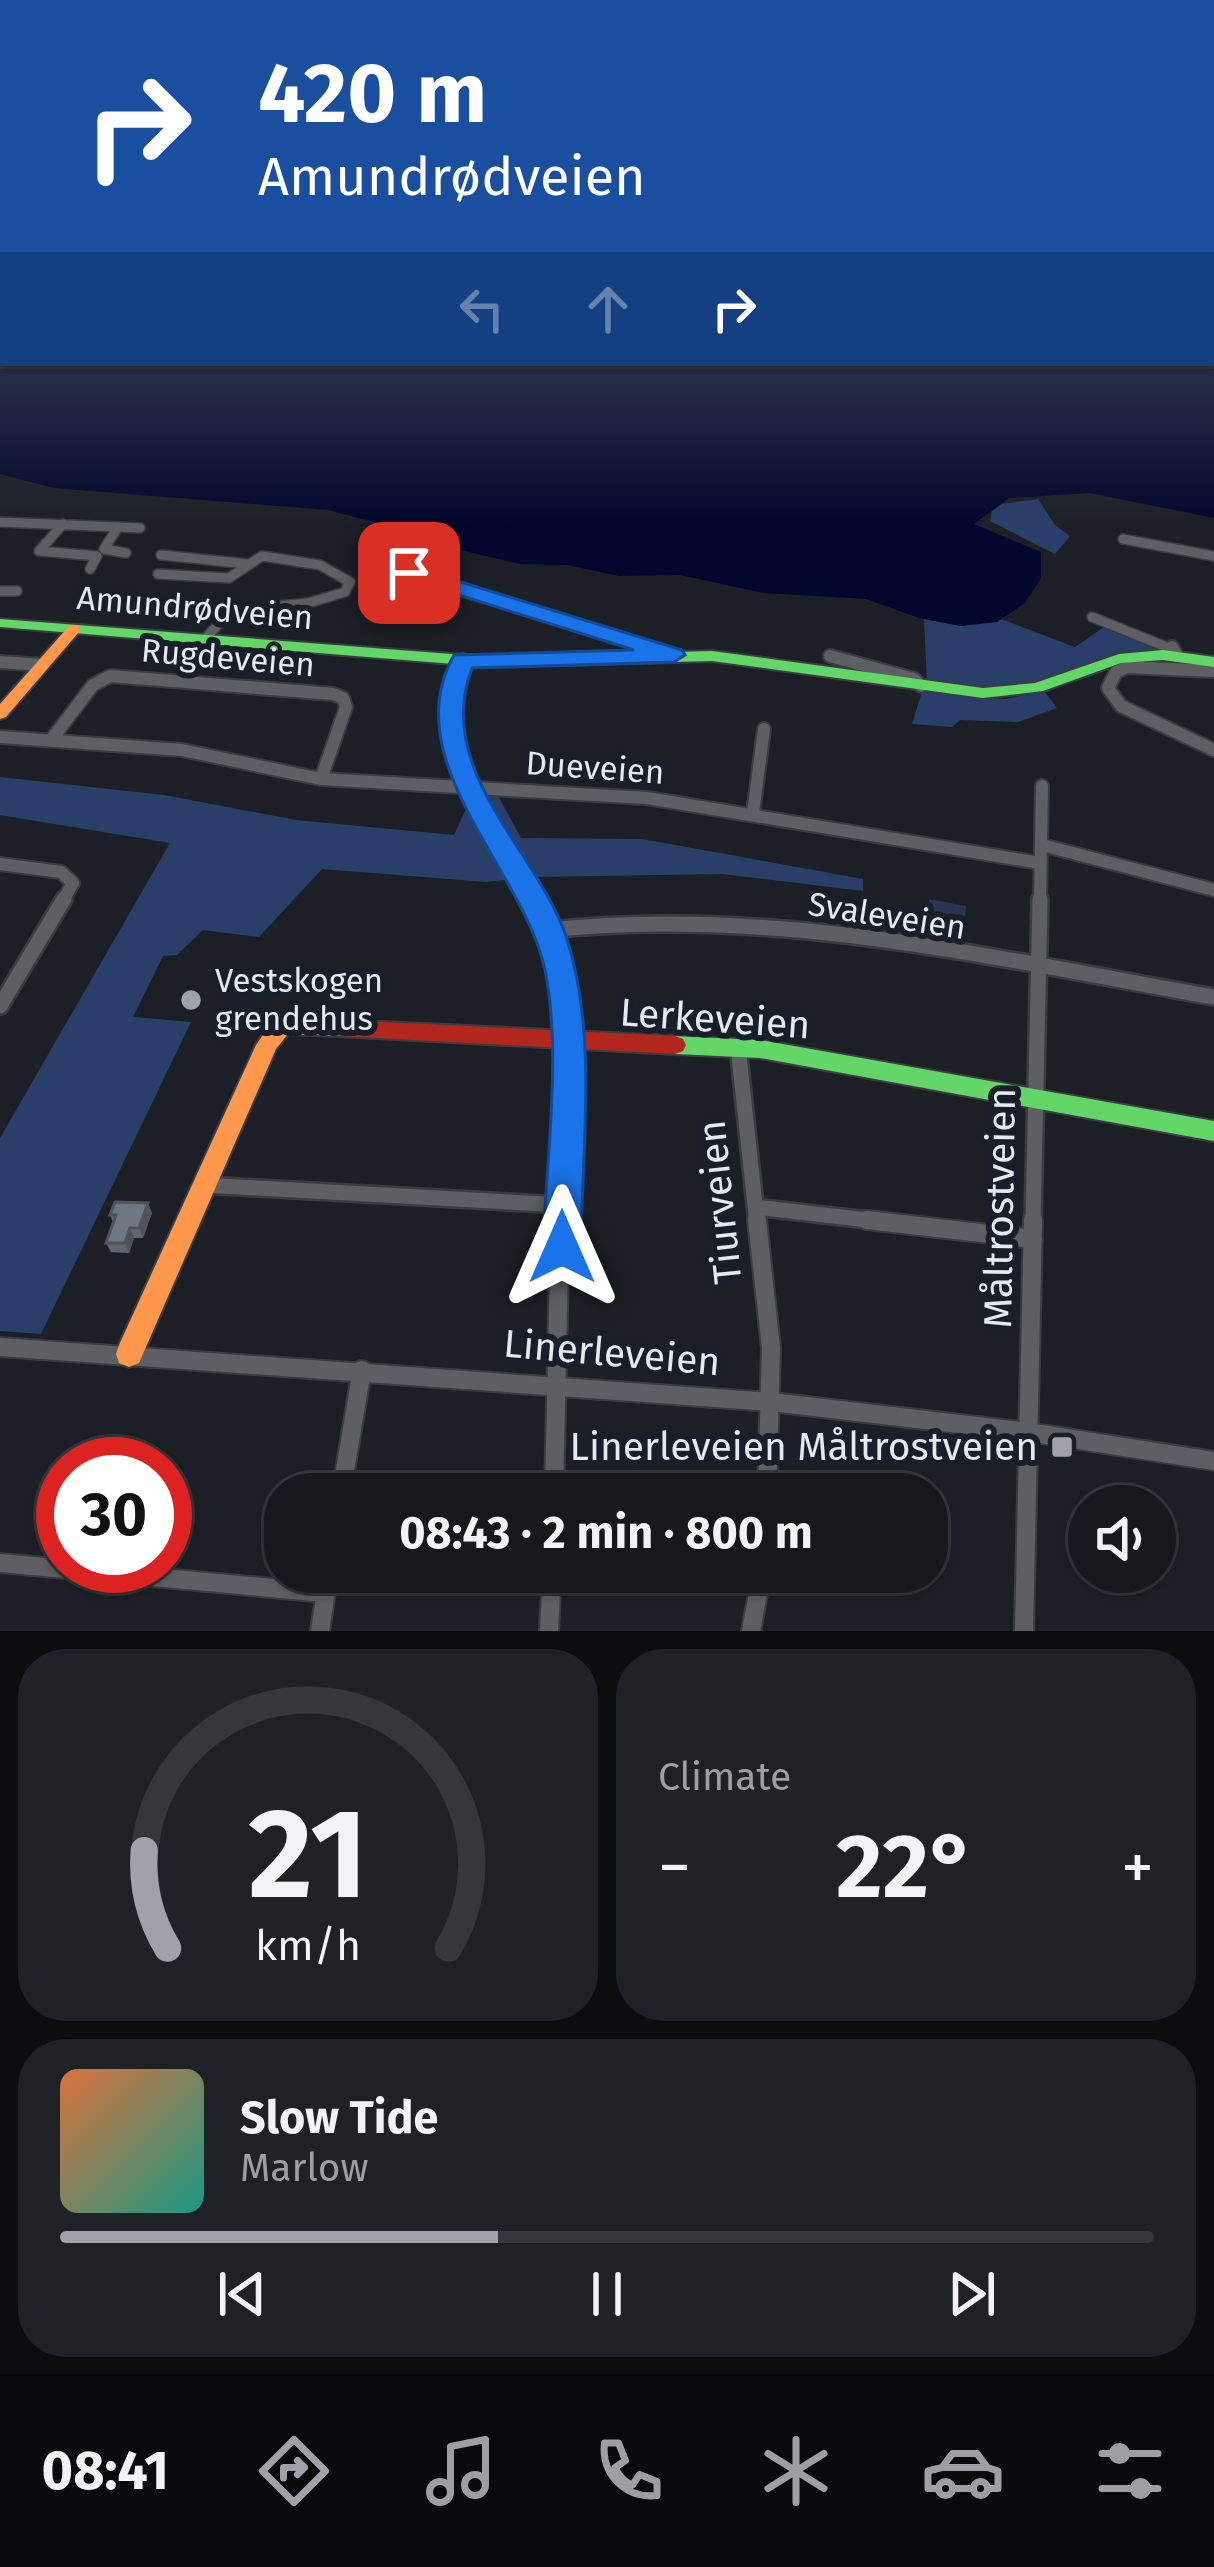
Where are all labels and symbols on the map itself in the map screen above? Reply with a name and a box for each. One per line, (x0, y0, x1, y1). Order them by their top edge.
pin (358, 522, 460, 624)
street label: Amundrødveien (75, 578, 315, 638)
street label: Rugdeveien (140, 630, 316, 686)
street label: Dueveien (524, 743, 666, 793)
street label: Svaleveien (805, 884, 969, 948)
place label: Vestskogen grendehus (215, 961, 383, 1039)
marker: Vestskogen grendehus (178, 987, 204, 1013)
street label: Lerkeveien (618, 989, 812, 1049)
street label: Måltrostveien (975, 1087, 1025, 1329)
street label: Tiurveien (689, 1118, 751, 1286)
position arrow (499, 1184, 625, 1310)
street label: Linerleveien (502, 1321, 722, 1385)
place label: Linerleveien Måltrostveien (570, 1424, 1038, 1470)
marker: Linerleveien Måltrostveien (1049, 1434, 1075, 1460)
speed limit sign: 30 (36, 1437, 192, 1593)

